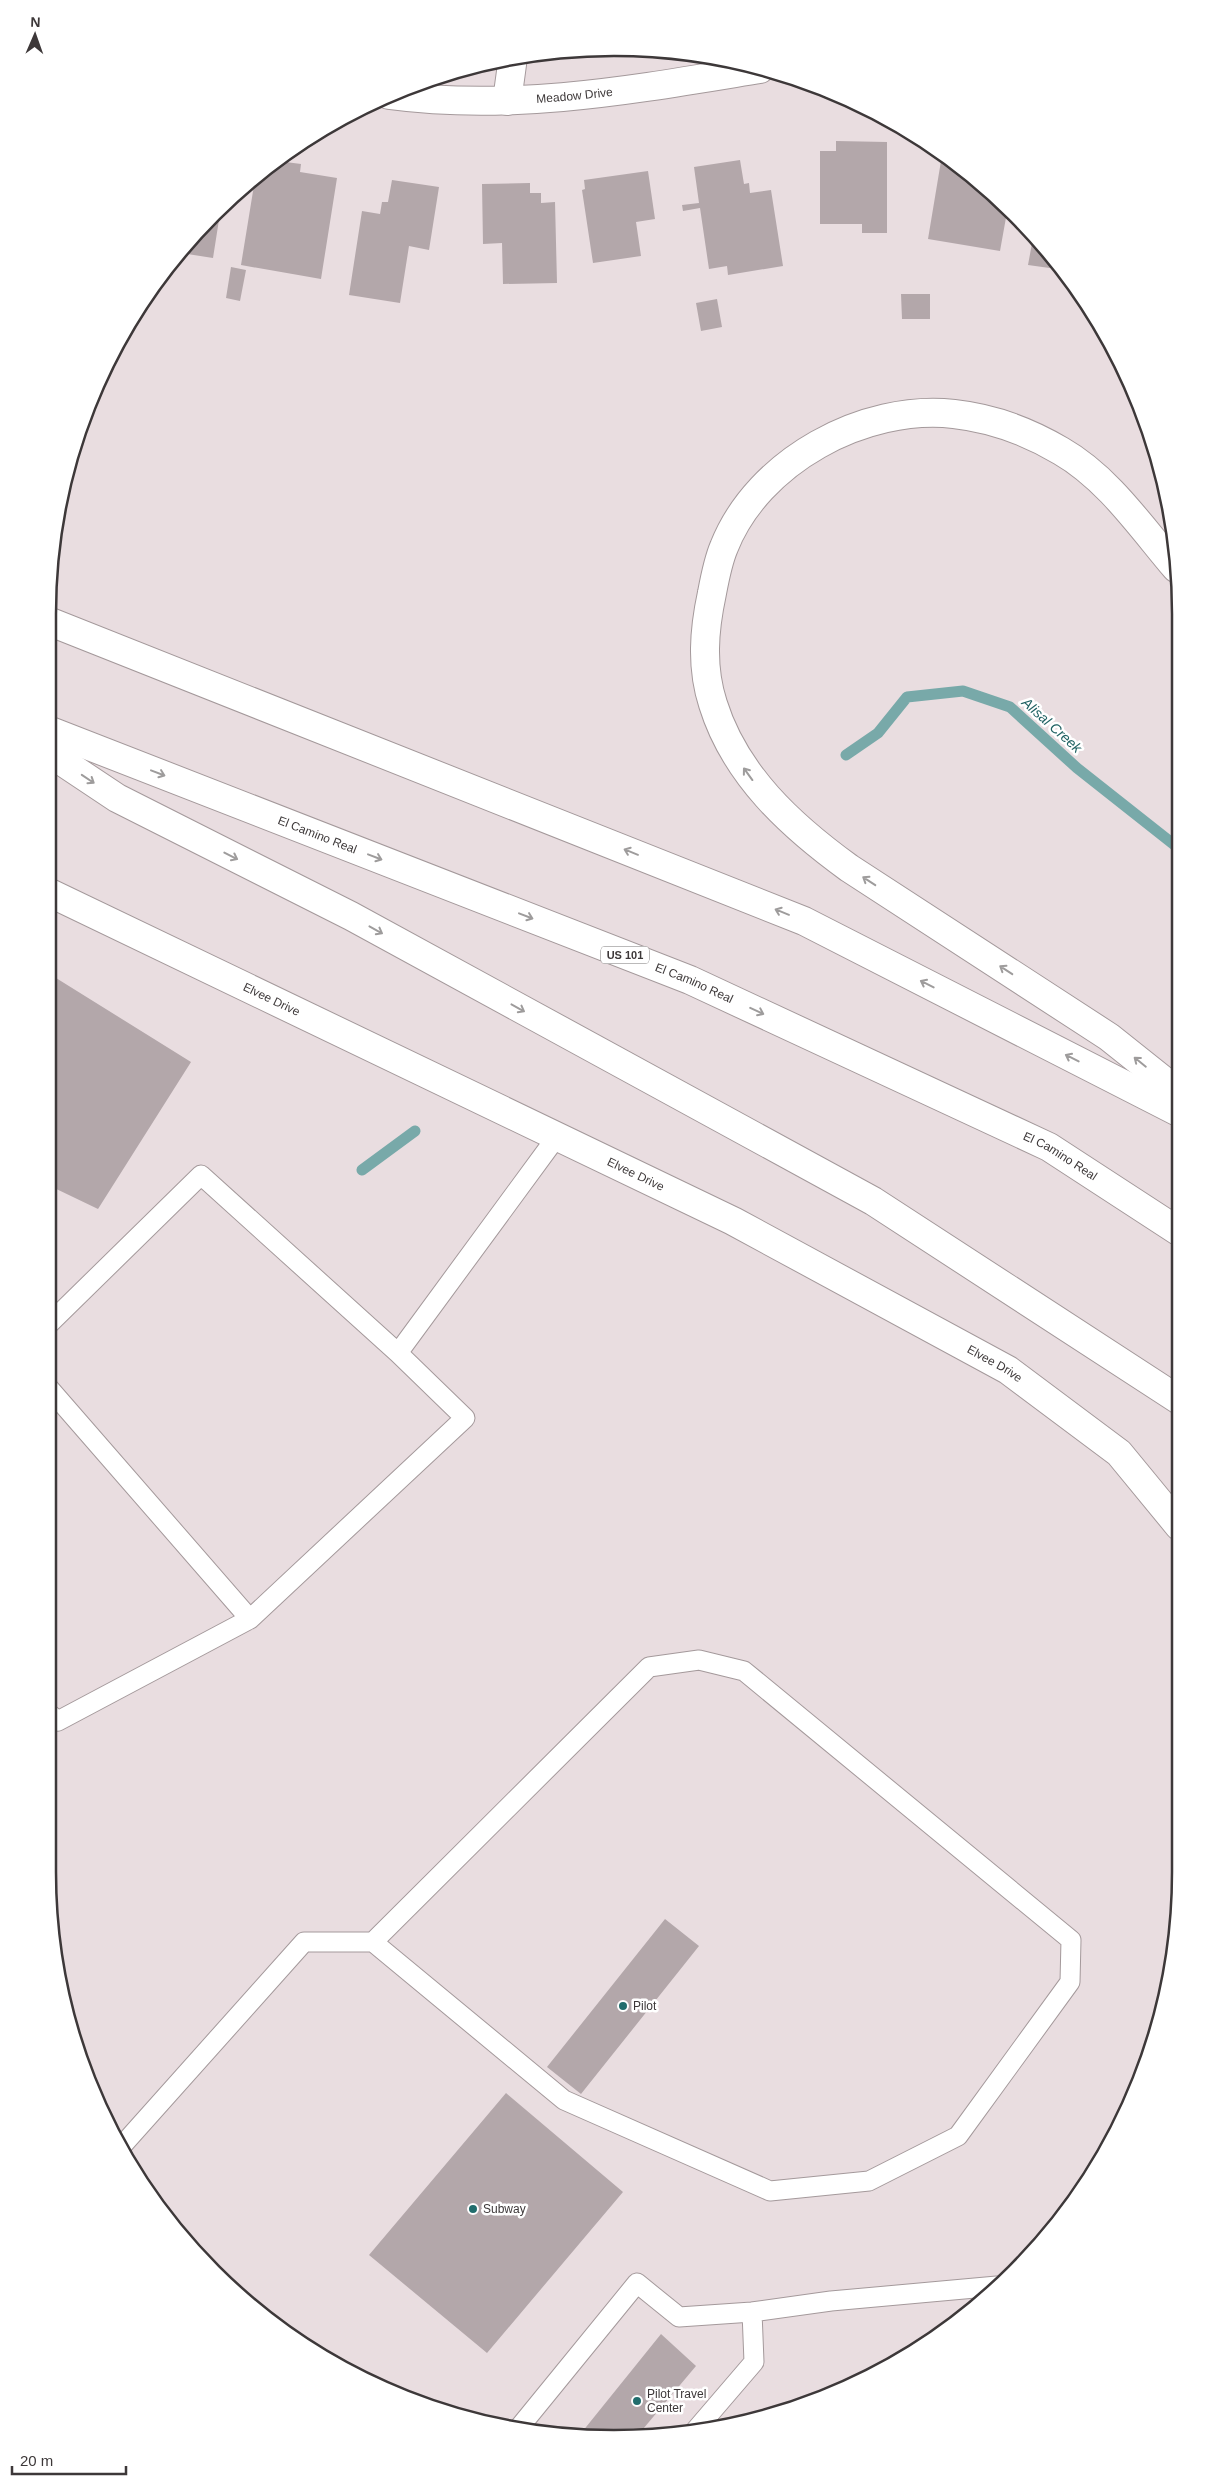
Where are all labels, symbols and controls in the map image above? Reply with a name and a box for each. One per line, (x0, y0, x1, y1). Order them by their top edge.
north arrow (10, 10, 60, 60)
text: N (30, 14, 41, 30)
street label: Meadow Drive (536, 85, 614, 106)
water label: Alisal Creek (1018, 693, 1086, 757)
one-way arrow (743, 768, 754, 781)
one-way arrow (150, 769, 165, 778)
one-way arrow (81, 774, 95, 784)
street label: El Camino Real (276, 813, 359, 857)
one-way arrow (623, 847, 639, 856)
one-way arrow (223, 852, 238, 861)
one-way arrow (367, 853, 382, 863)
one-way arrow (863, 876, 877, 886)
one-way arrow (774, 907, 790, 916)
one-way arrow (518, 912, 533, 922)
one-way arrow (368, 925, 383, 935)
road number: US 101 (601, 946, 649, 964)
street label: El Camino Real (653, 960, 735, 1006)
one-way arrow (999, 965, 1013, 975)
one-way arrow (920, 979, 935, 988)
street label: Elvee Drive (241, 980, 303, 1019)
one-way arrow (511, 1003, 525, 1013)
one-way arrow (749, 1007, 764, 1017)
one-way arrow (1065, 1053, 1080, 1062)
one-way arrow (1133, 1056, 1146, 1067)
street label: El Camino Real (1021, 1129, 1100, 1183)
street label: Elvee Drive (605, 1155, 667, 1194)
street label: Elvee Drive (965, 1342, 1025, 1385)
place label: Pilot (633, 1999, 657, 2013)
marker: Pilot (617, 2000, 629, 2012)
place label: Subway (483, 2202, 526, 2216)
marker: Subway (467, 2203, 479, 2215)
place label: Pilot Travel Center (647, 2387, 706, 2415)
marker: Pilot Travel Center (631, 2395, 643, 2407)
scale bar (12, 2444, 126, 2476)
text: 20 m (20, 2452, 53, 2469)

